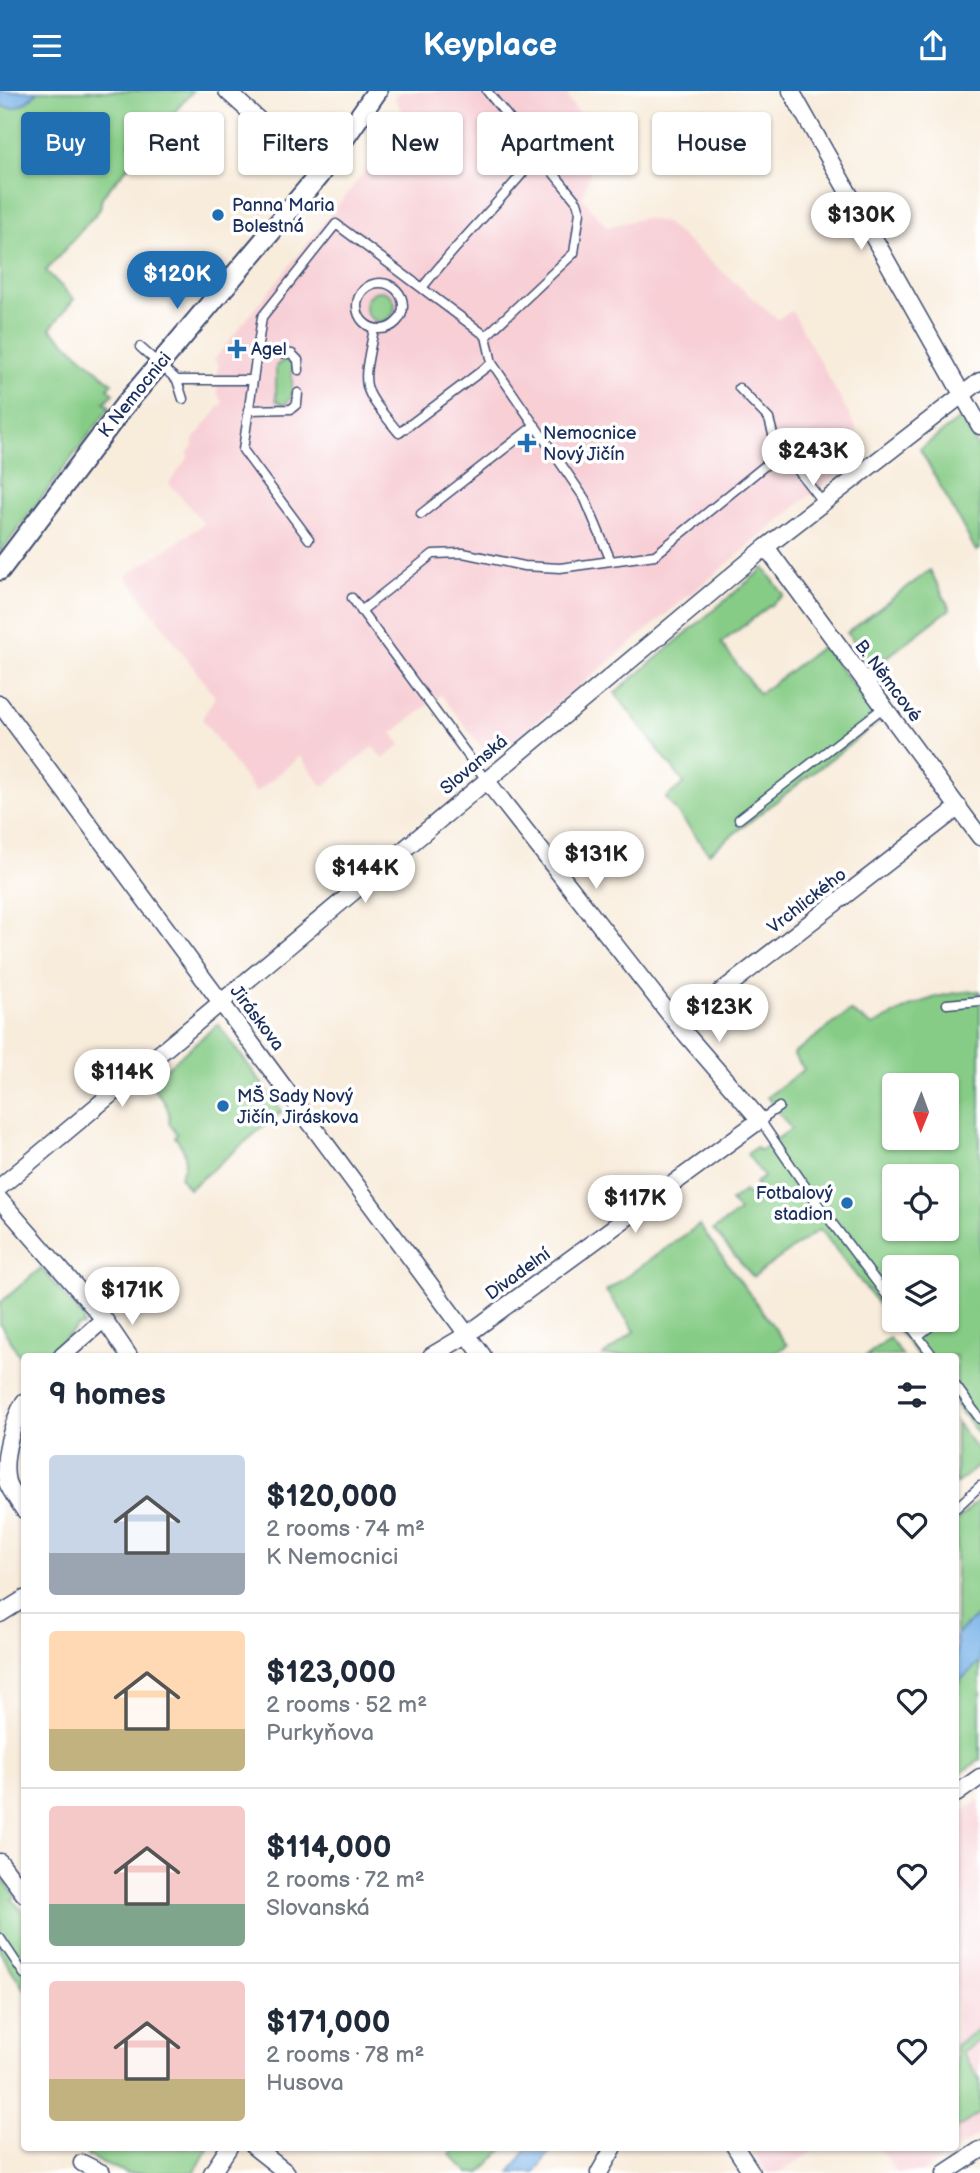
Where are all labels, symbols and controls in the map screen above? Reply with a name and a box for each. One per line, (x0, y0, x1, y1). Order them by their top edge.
text: Keyplace (423, 26, 557, 65)
icon: menu (28, 27, 66, 65)
icon: share (914, 27, 952, 65)
chip: Buy (21, 112, 110, 175)
chip: Rent (124, 112, 224, 175)
chip: Filters (238, 112, 353, 175)
chip: New (367, 112, 463, 175)
chip: Apartment (477, 112, 638, 175)
chip: House (652, 112, 771, 175)
pin: $130K (812, 193, 910, 252)
place label: Panna Maria Bolestná (232, 195, 335, 237)
text: $130K (827, 201, 895, 229)
marker: Panna Maria Bolestná (210, 207, 226, 223)
pin: $120K (128, 251, 226, 311)
text: $120K (143, 260, 211, 288)
place label: Agel (251, 339, 287, 360)
marker: Agel (229, 341, 245, 357)
street label: K Nemocnici (94, 348, 176, 442)
place label: Nemocnice Nový Jičín (543, 423, 637, 465)
pin: $243K (764, 429, 862, 488)
marker: Nemocnice Nový Jičín (517, 433, 537, 453)
text: $243K (778, 437, 848, 465)
street label: B. Němcové (850, 636, 926, 726)
street label: Slovanská (436, 731, 512, 799)
pin: $131K (547, 831, 645, 891)
text: $131K (564, 840, 628, 868)
pin: $144K (316, 845, 414, 905)
text: $144K (331, 854, 399, 882)
street label: Vrchlického (763, 864, 851, 938)
street label: Jiráskova (226, 981, 288, 1055)
pin: $123K (670, 985, 768, 1044)
text: $123K (685, 993, 753, 1021)
pin: $114K (73, 1049, 171, 1109)
text: $114K (90, 1058, 154, 1086)
north arrow (882, 1073, 959, 1150)
map controls (882, 1073, 959, 1332)
place label: MŠ Sady Nový Jičín, Jiráskova (237, 1085, 359, 1128)
marker: MŠ Sady Nový Jičín, Jiráskova (215, 1098, 231, 1114)
button: locate (882, 1164, 959, 1241)
pin: $117K (586, 1175, 684, 1235)
place label: Fotbalový stadion (756, 1183, 834, 1225)
text: $117K (604, 1184, 666, 1212)
marker: Fotbalový stadion (839, 1195, 855, 1211)
street label: Divadelní (482, 1243, 555, 1304)
button: layers (882, 1255, 959, 1332)
pin: $171K (83, 1267, 181, 1327)
text: $171K (101, 1276, 163, 1304)
icon: filters (893, 1376, 931, 1414)
text: 9 homes (49, 1377, 166, 1413)
text: $120,000 (266, 1479, 397, 1515)
icon: home (105, 1483, 189, 1567)
icon: heart (893, 1506, 931, 1544)
text: 2 rooms · 74 m² (266, 1515, 425, 1543)
text: K Nemocnici (266, 1543, 398, 1571)
text: $123,000 (266, 1655, 396, 1691)
icon: home (105, 1659, 189, 1743)
icon: heart (893, 1682, 931, 1720)
text: 2 rooms · 52 m² (266, 1691, 427, 1719)
text: Purkyňova (266, 1719, 374, 1747)
text: $114,000 (266, 1830, 391, 1866)
icon: home (105, 1834, 189, 1918)
icon: heart (893, 1857, 931, 1895)
text: 2 rooms · 72 m² (266, 1866, 425, 1894)
text: Slovanská (266, 1894, 370, 1922)
text: $171,000 (266, 2005, 390, 2041)
icon: home (105, 2009, 189, 2093)
icon: heart (893, 2032, 931, 2070)
text: 2 rooms · 78 m² (266, 2041, 424, 2069)
text: Husova (266, 2069, 344, 2097)

